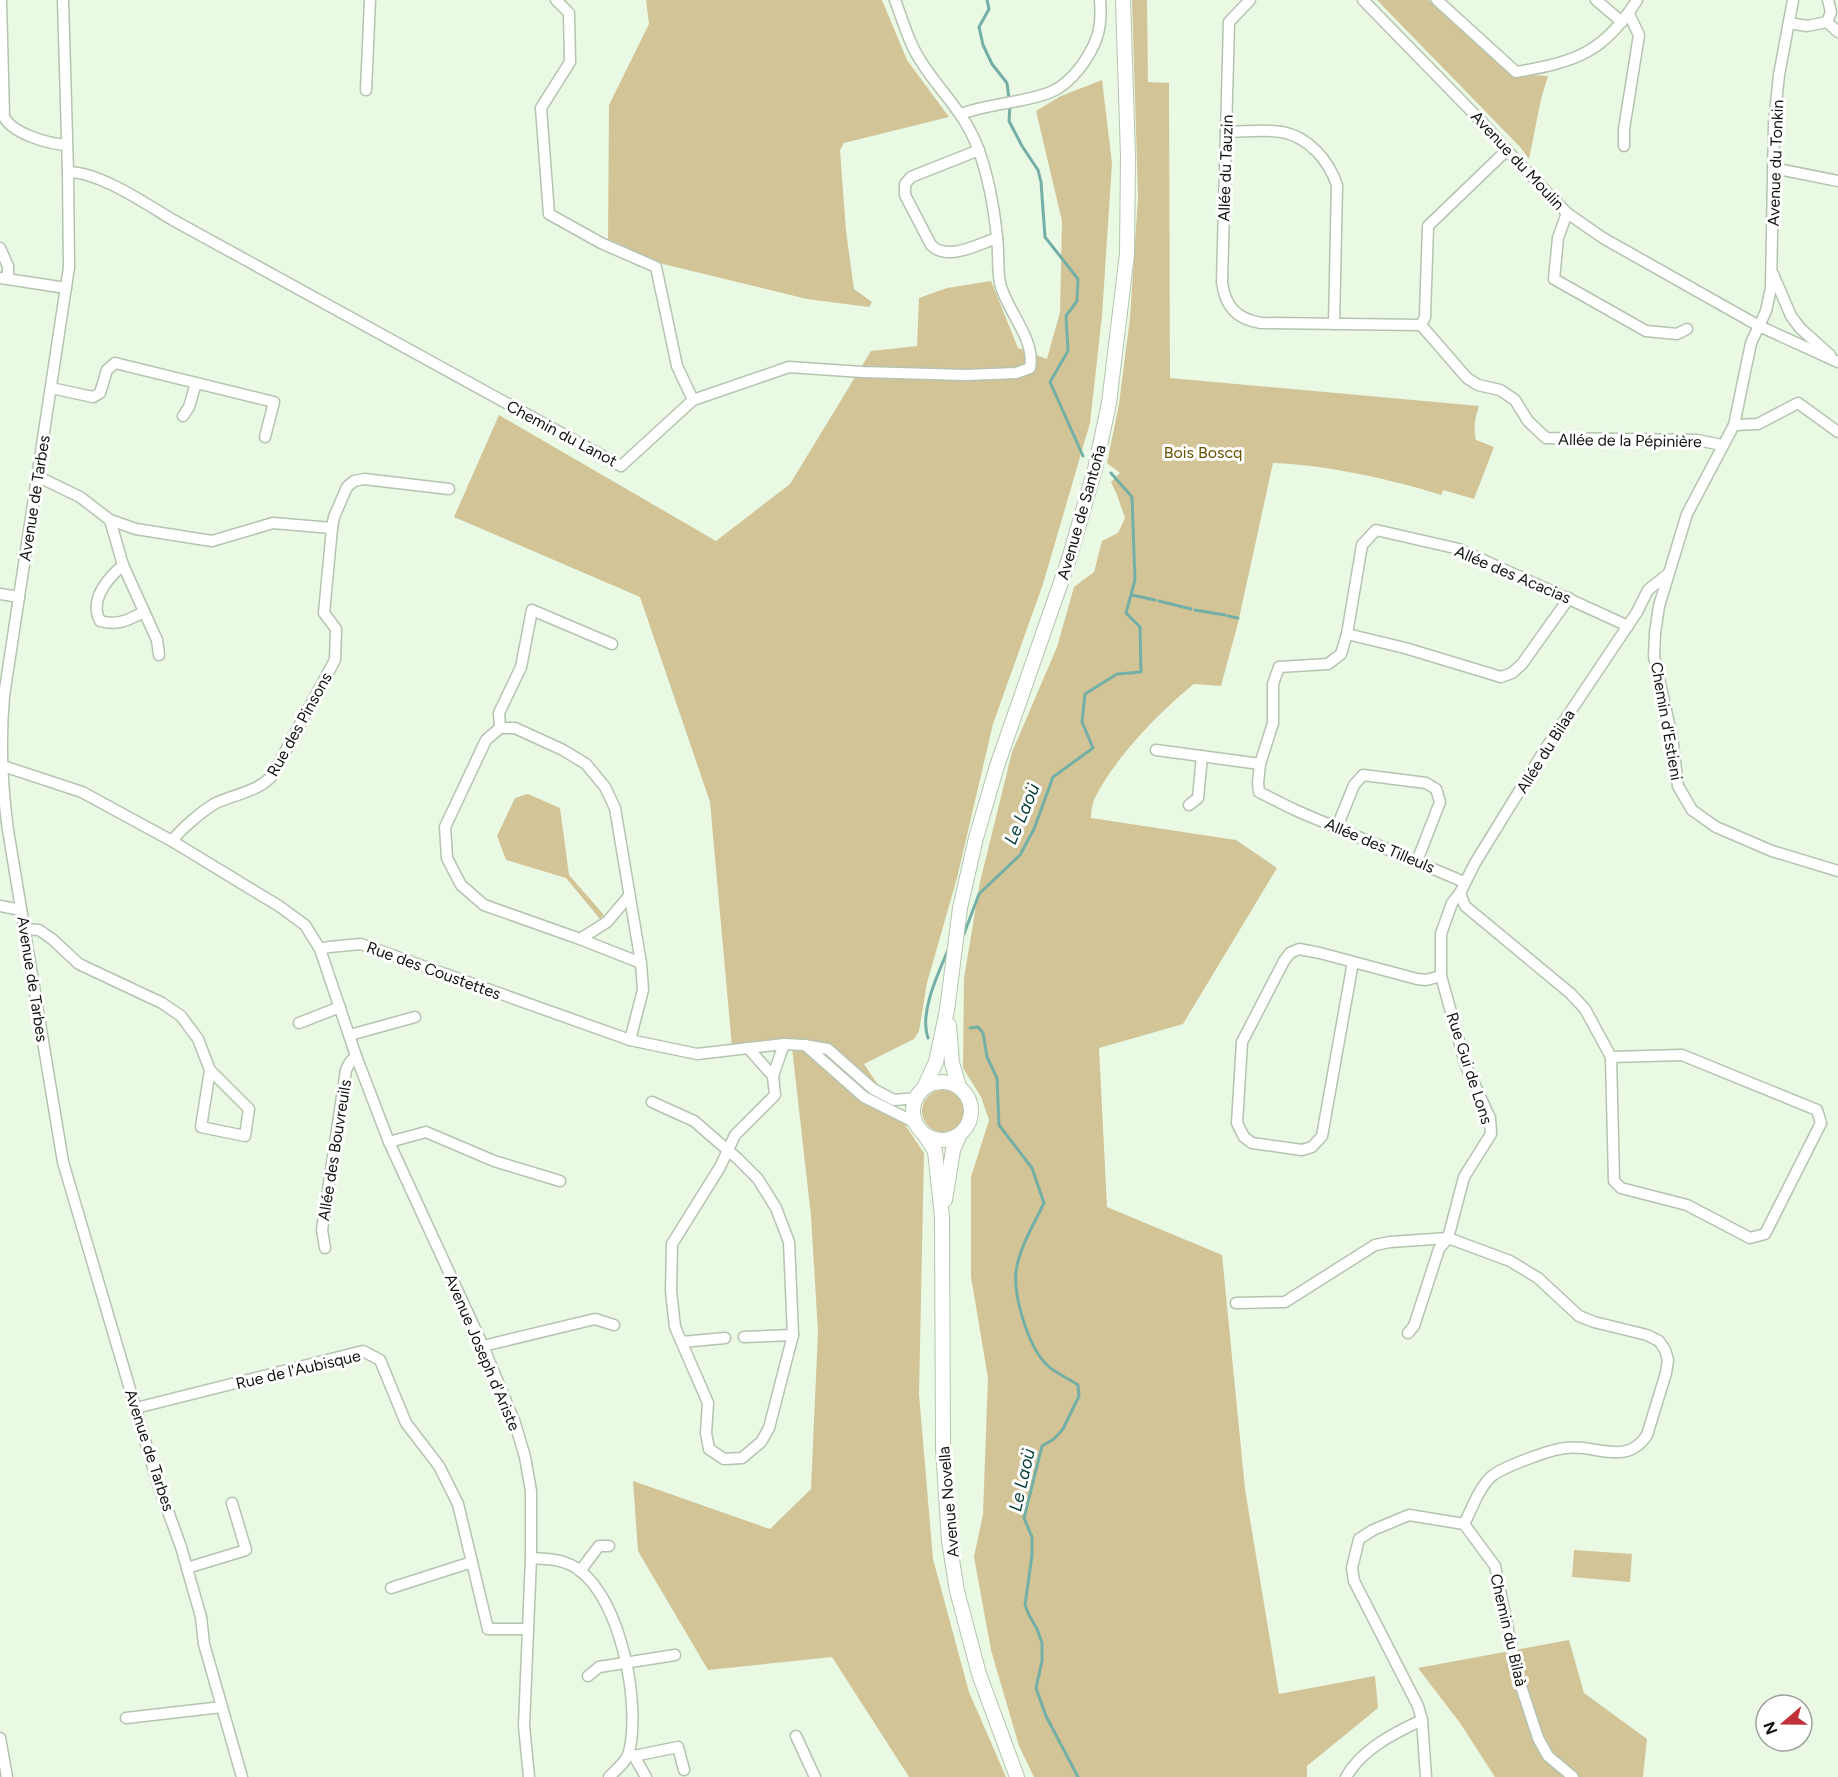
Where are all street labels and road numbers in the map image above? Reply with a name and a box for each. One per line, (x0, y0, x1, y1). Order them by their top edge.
street label: Avenue du Tonkin (1764, 99, 1787, 227)
street label: Avenue du Moulin (1467, 107, 1568, 214)
street label: Allée du Tauzin (1214, 114, 1237, 222)
street label: Chemin du Lanot (503, 396, 620, 471)
street label: Allée de la Pépinière (1558, 430, 1702, 451)
street label: Avenue de Tarbes (15, 434, 54, 562)
street label: Avenue de Santoña (1053, 443, 1110, 582)
street label: Allée des Acacias (1452, 541, 1574, 608)
street label: Chemin d'Estieni (1647, 660, 1686, 782)
street label: Rue des Pinsons (263, 669, 336, 780)
street label: Allée du Bilaa (1512, 706, 1579, 797)
street label: Allée des Tilleuls (1322, 814, 1437, 877)
street label: Avenue de Tarbes (13, 915, 52, 1043)
street label: Rue des Coustettes (364, 937, 503, 1004)
street label: Rue Gui de Lons (1442, 1010, 1497, 1126)
street label: Allée des Bouvreuils (314, 1078, 355, 1222)
street label: Avenue Joseph d'Ariste (441, 1271, 524, 1434)
street label: Rue de l'Aubisque (234, 1346, 363, 1393)
street label: Avenue de Tarbes (121, 1387, 178, 1514)
street label: Avenue Novella (934, 1446, 963, 1558)
street label: Chemin du Bilaà (1486, 1572, 1531, 1688)

